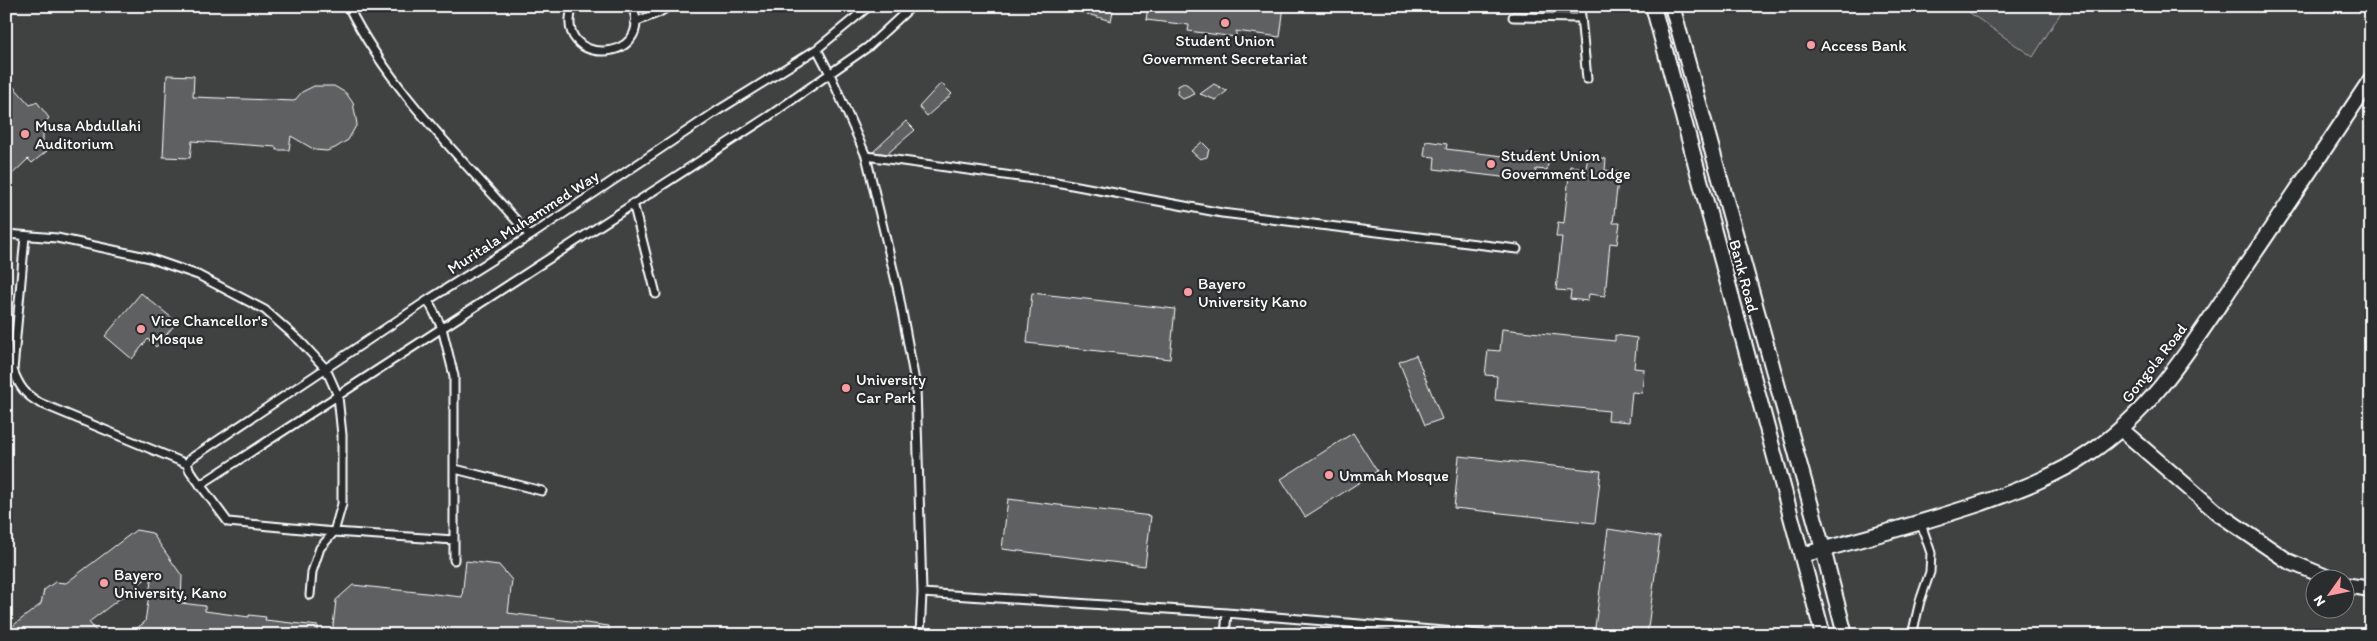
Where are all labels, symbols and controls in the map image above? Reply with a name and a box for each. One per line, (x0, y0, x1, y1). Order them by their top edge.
marker: Student Union Government Secretariat (1219, 17, 1231, 29)
place label: Student Union Government Secretariat (1142, 31, 1308, 68)
place label: Access Bank (1821, 36, 1907, 55)
marker: Access Bank (1805, 39, 1817, 51)
place label: Musa Abdullahi Auditorium (35, 116, 141, 153)
marker: Musa Abdullahi Auditorium (19, 128, 31, 140)
place label: Student Union Government Lodge (1501, 146, 1631, 183)
marker: Student Union Government Lodge (1485, 158, 1497, 170)
street label: Muritala Muhammed Way (444, 166, 603, 278)
street label: Bank Road (1725, 238, 1763, 315)
place label: Bayero University Kano (1198, 274, 1307, 311)
marker: Bayero University Kano (1182, 286, 1194, 298)
place label: Vice Chancellor's Mosque (151, 311, 268, 348)
street label: Gongola Road (2117, 319, 2191, 406)
marker: Vice Chancellor's Mosque (135, 323, 147, 335)
place label: University Car Park (856, 370, 926, 407)
marker: University Car Park (840, 382, 852, 394)
place label: Ummah Mosque (1339, 466, 1449, 485)
marker: Ummah Mosque (1323, 469, 1335, 481)
place label: Bayero University, Kano (114, 565, 227, 602)
north arrow (2304, 568, 2354, 618)
marker: Bayero University, Kano (98, 577, 110, 589)
text: N (2310, 592, 2329, 609)

